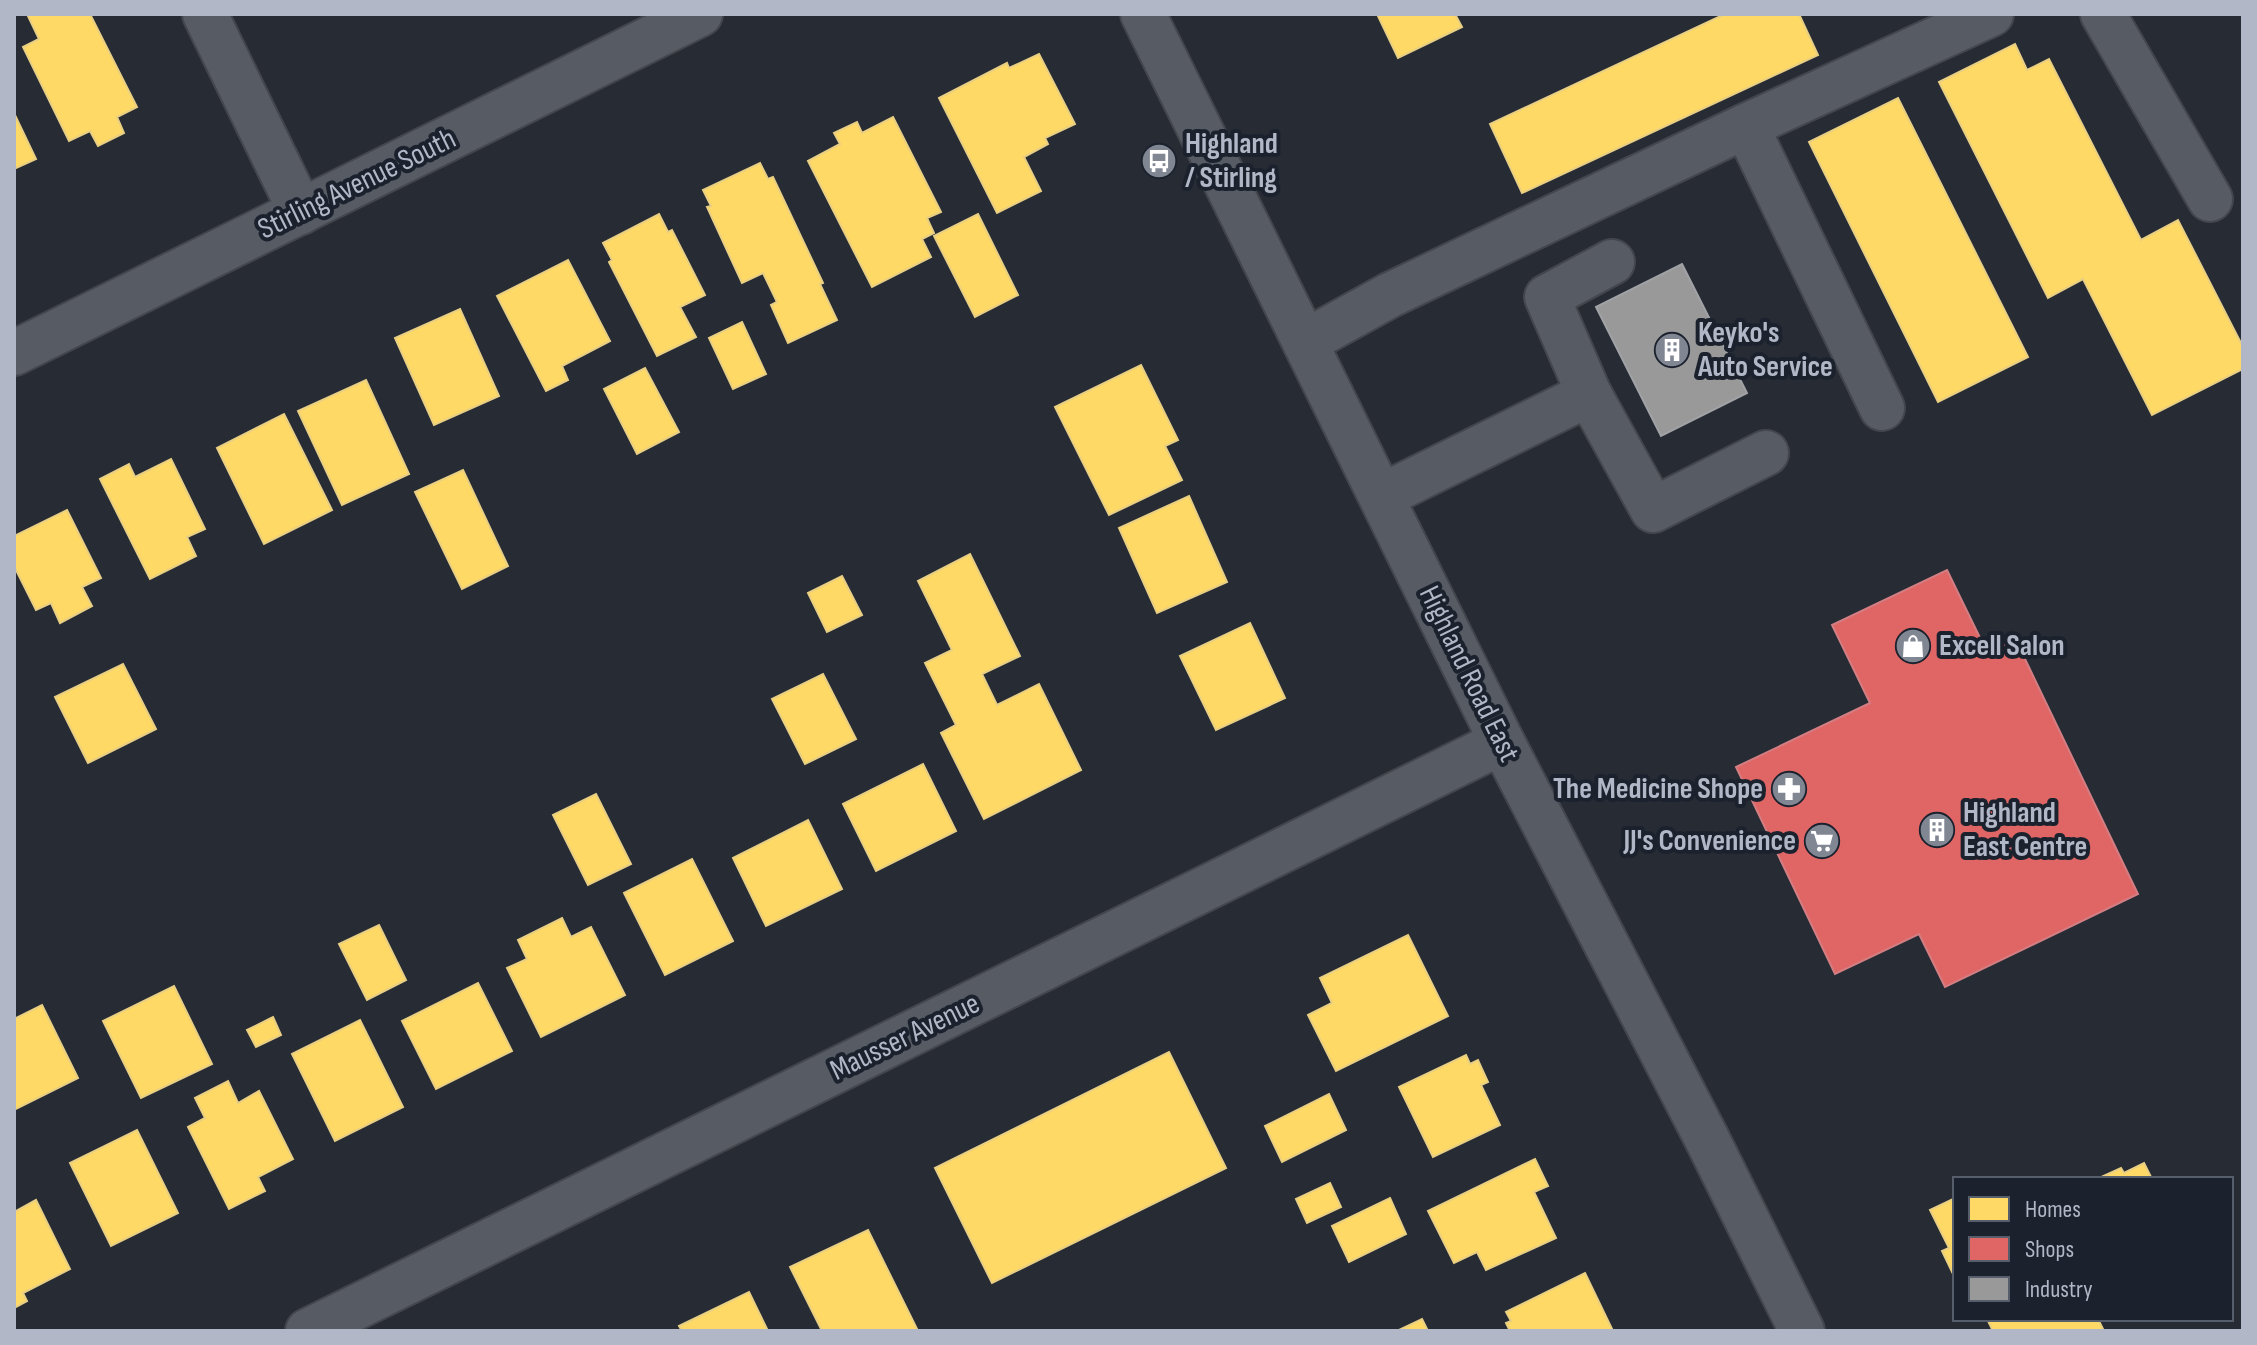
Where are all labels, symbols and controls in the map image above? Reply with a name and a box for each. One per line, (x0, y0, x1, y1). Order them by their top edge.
street label: Stirling Avenue South (252, 121, 462, 247)
place label: Highland / Stirling (1185, 126, 1278, 196)
bus stop icon: Highland / Stirling (1140, 142, 1178, 180)
place label: Keyko's Auto Service (1697, 315, 1833, 385)
building icon: Keyko's Auto Service (1653, 331, 1691, 369)
street label: Highland Road East (1411, 580, 1527, 768)
shop icon: Excell Salon (1894, 627, 1932, 665)
place label: Excell Salon (1939, 628, 2065, 664)
pharmacy icon: The Medicine Shope (1770, 770, 1808, 808)
place label: The Medicine Shope (1553, 771, 1763, 807)
place label: Highland East Centre (1963, 795, 2087, 865)
building icon: Highland East Centre (1918, 811, 1956, 849)
supermarket icon: JJ's Convenience (1803, 822, 1841, 860)
place label: JJ's Convenience (1623, 823, 1796, 859)
street label: Mausser Avenue (824, 985, 986, 1089)
legend (1953, 1177, 2233, 1321)
text: Homes (2025, 1195, 2081, 1224)
text: Shops (2025, 1235, 2074, 1264)
text: Industry (2025, 1275, 2092, 1304)

